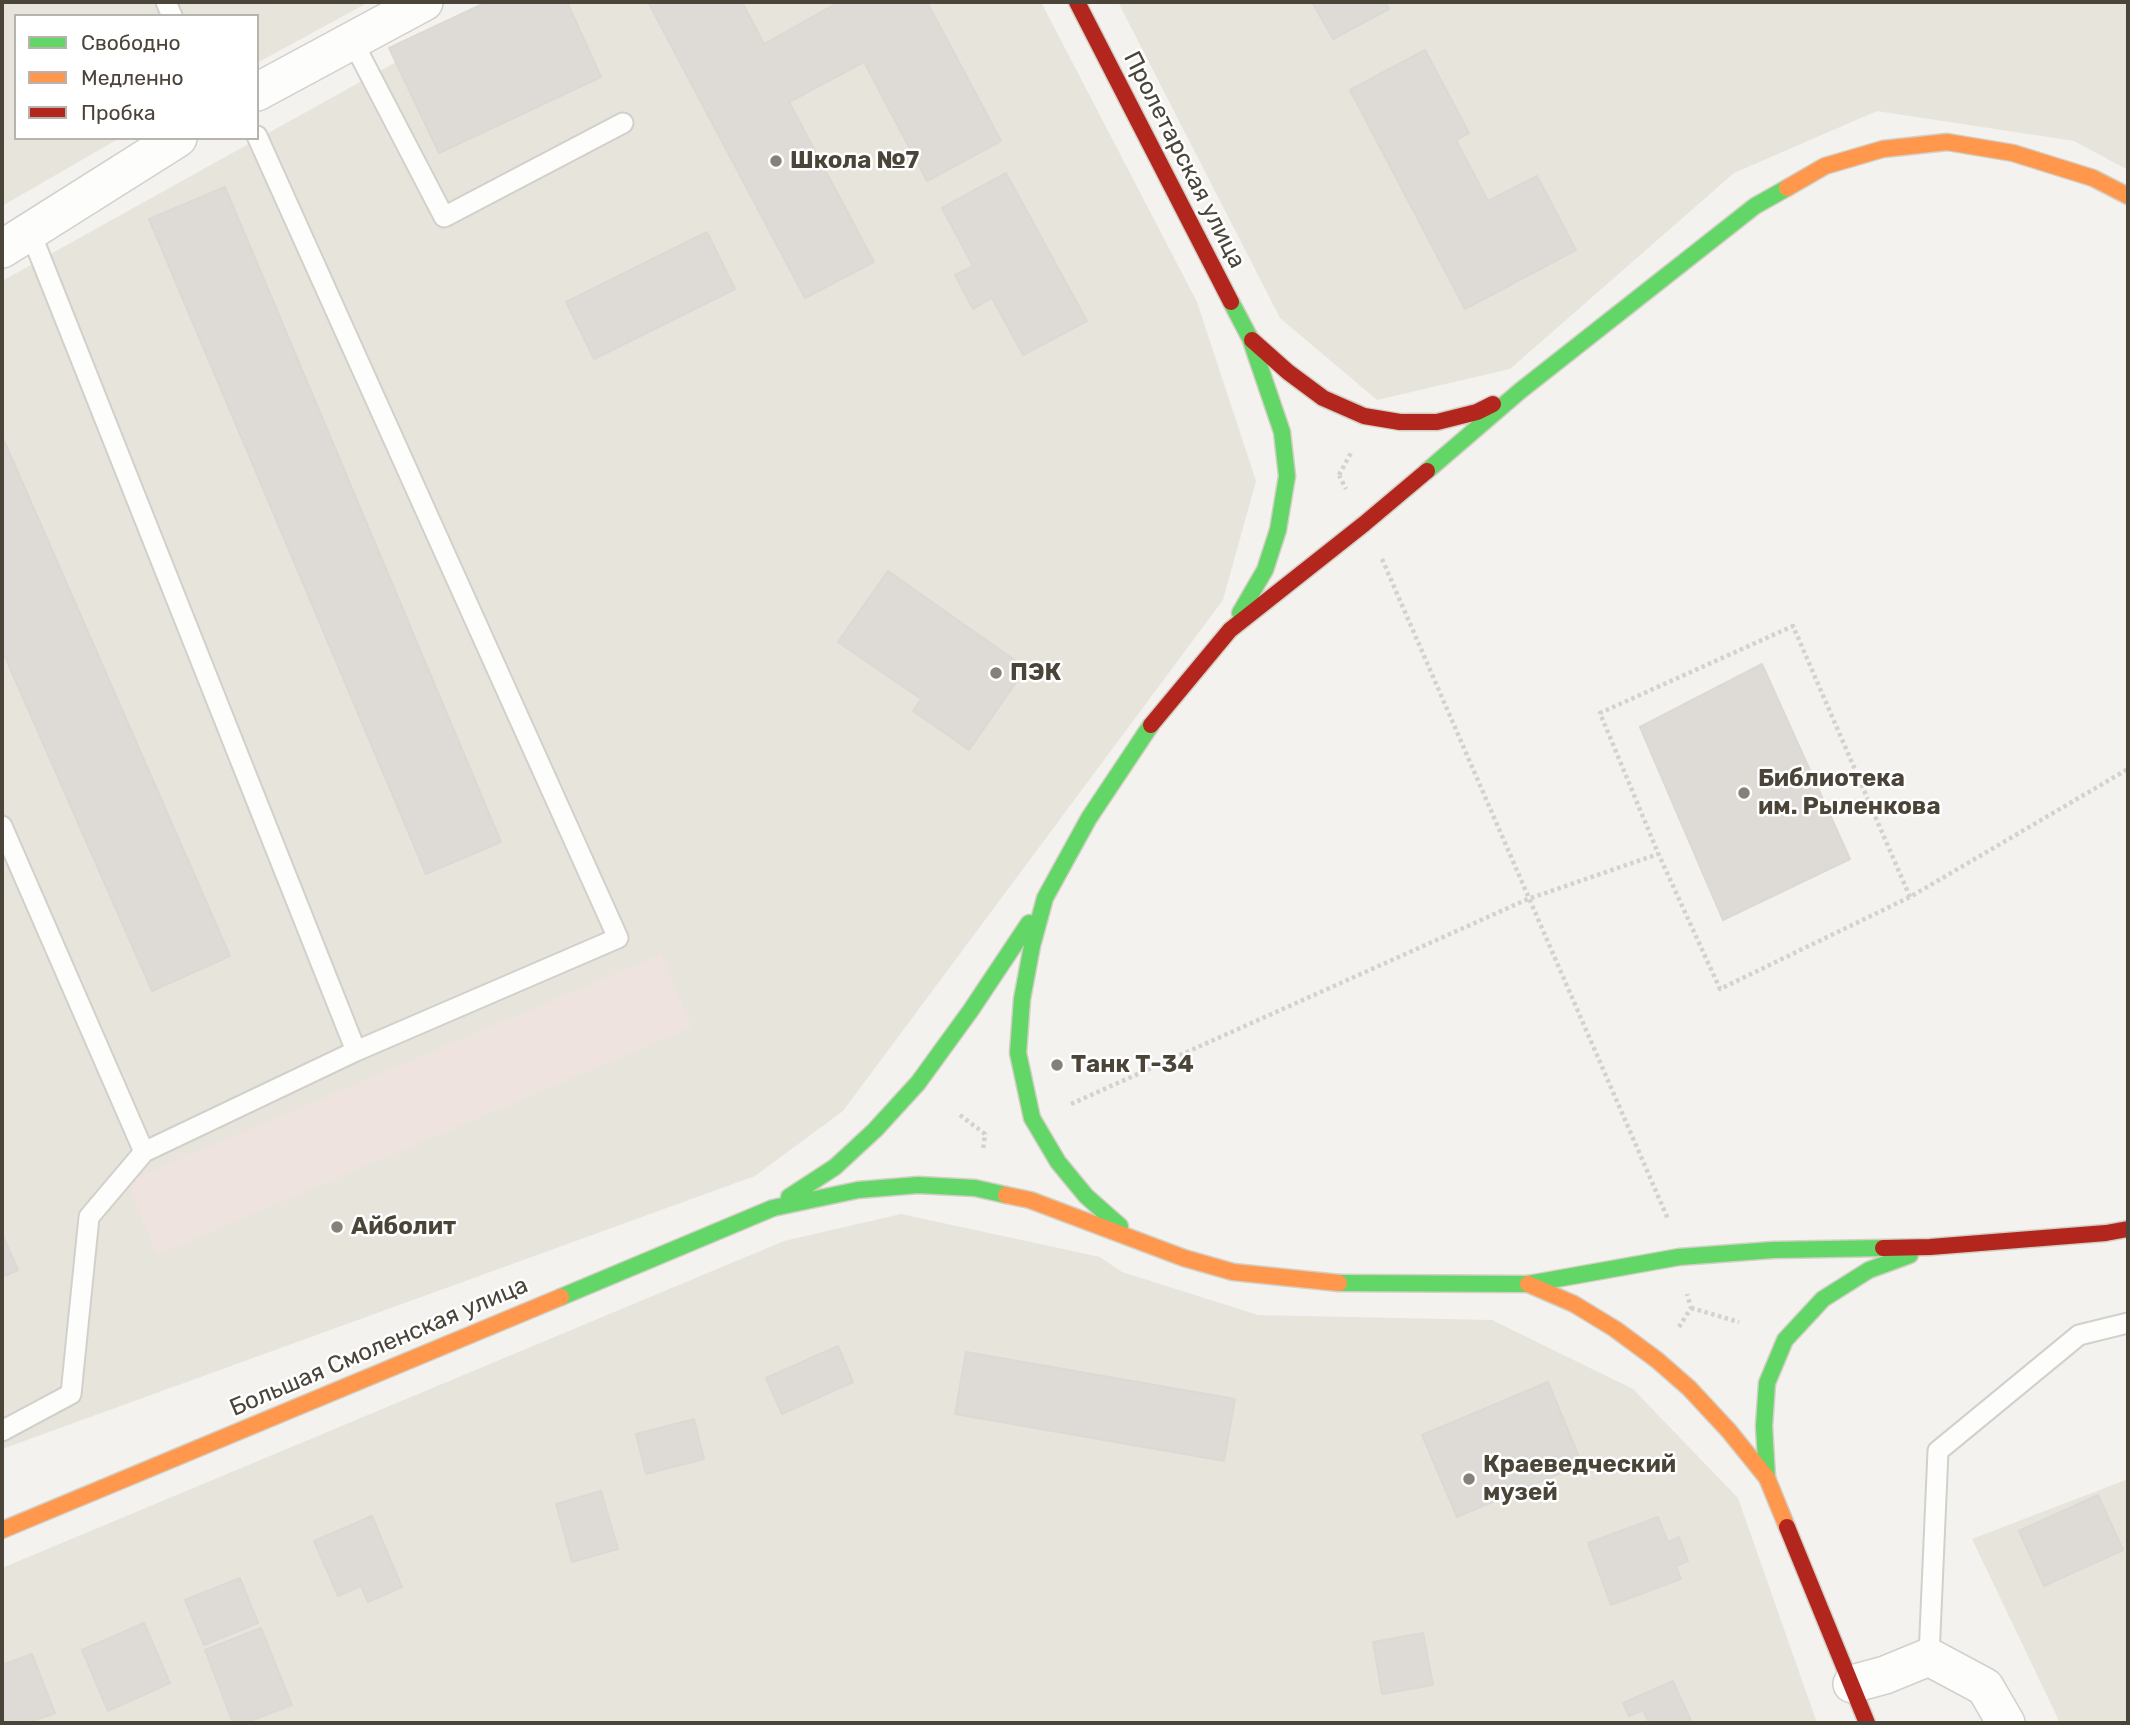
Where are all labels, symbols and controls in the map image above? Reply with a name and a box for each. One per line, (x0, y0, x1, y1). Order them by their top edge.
legend (14, 14, 259, 140)
text: Свободно (81, 30, 181, 55)
street label: Пролетарская улица (1117, 47, 1251, 273)
text: Медленно (81, 65, 184, 90)
text: Пробка (81, 100, 156, 125)
place label: Школа №7 (790, 147, 919, 175)
marker: Школа №7 (768, 153, 784, 169)
place label: ПЭК (1010, 659, 1061, 687)
marker: ПЭК (988, 665, 1004, 681)
place label: Библиотека им. Рыленкова (1758, 765, 1941, 821)
marker: Библиотека им. Рыленкова (1736, 785, 1752, 801)
place label: Танк Т-34 (1071, 1051, 1194, 1079)
marker: Танк Т-34 (1049, 1057, 1065, 1073)
place label: Айболит (351, 1213, 456, 1241)
marker: Айболит (329, 1219, 345, 1235)
street label: Большая Смоленская улица (226, 1271, 532, 1423)
place label: Краеведческий музей (1483, 1451, 1676, 1507)
marker: Краеведческий музей (1461, 1471, 1477, 1487)

